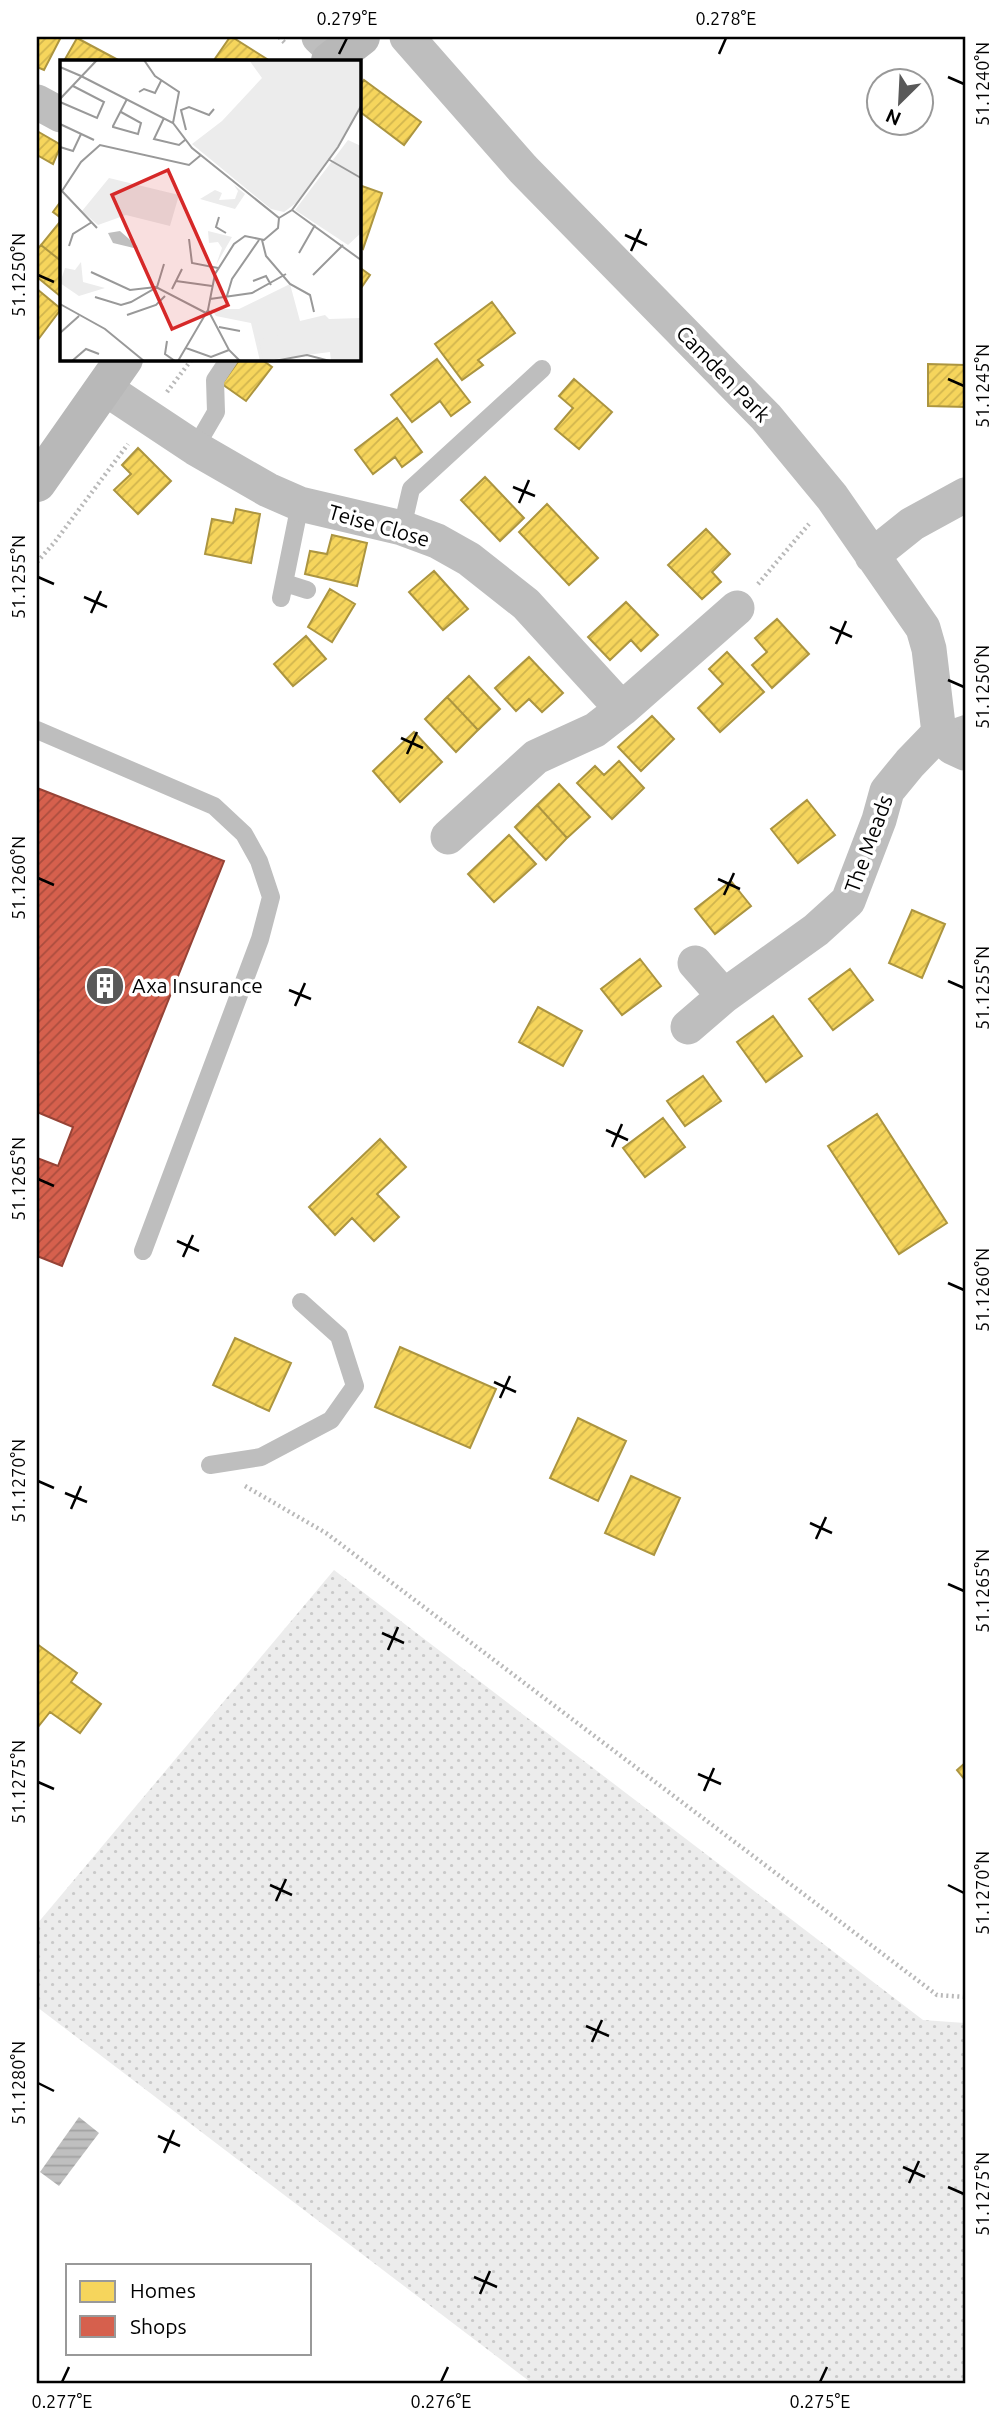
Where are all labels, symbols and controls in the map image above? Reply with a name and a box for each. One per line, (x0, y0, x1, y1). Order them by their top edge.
text: 0.279°E (317, 8, 377, 28)
text: 0.278°E (696, 8, 756, 28)
text: 51.1240°N (972, 42, 992, 126)
inset map (60, 60, 360, 360)
north arrow (866, 66, 936, 136)
text: N (882, 105, 904, 130)
text: 51.1250°N (8, 233, 28, 317)
street label: Camden Park (672, 320, 776, 427)
text: 51.1245°N (972, 344, 992, 428)
street label: Teise Close (326, 499, 433, 551)
text: 51.1255°N (8, 535, 28, 619)
text: 51.1250°N (972, 645, 992, 729)
street label: The Meads (839, 792, 897, 896)
text: 51.1260°N (8, 836, 28, 920)
text: 51.1255°N (972, 946, 992, 1030)
building icon: Axa Insurance (84, 965, 126, 1007)
place label: Axa Insurance (132, 973, 263, 997)
text: 51.1265°N (8, 1137, 28, 1221)
text: 51.1260°N (972, 1248, 992, 1332)
text: 51.1270°N (8, 1439, 28, 1523)
text: 51.1265°N (972, 1549, 992, 1633)
text: 51.1275°N (8, 1740, 28, 1824)
text: 51.1270°N (972, 1851, 992, 1935)
text: 51.1280°N (8, 2041, 28, 2125)
text: 51.1275°N (972, 2152, 992, 2236)
legend (66, 2264, 312, 2354)
text: Homes (130, 2278, 196, 2302)
text: Shops (130, 2314, 187, 2338)
text: 0.277°E (32, 2391, 92, 2411)
text: 0.276°E (411, 2391, 471, 2411)
text: 0.275°E (790, 2391, 850, 2411)

